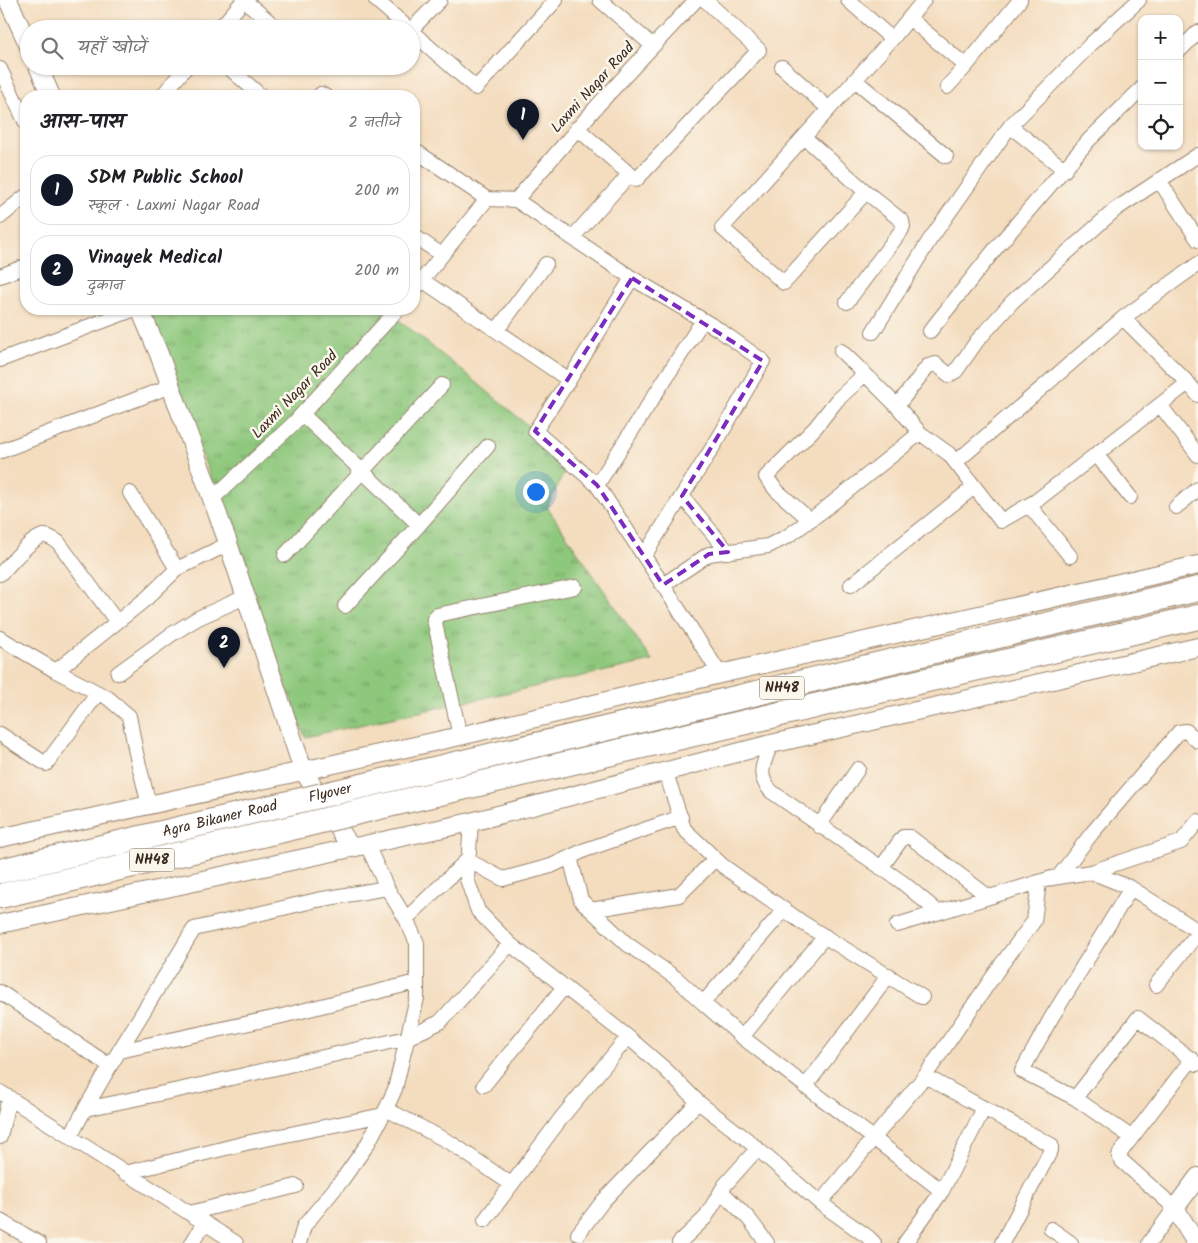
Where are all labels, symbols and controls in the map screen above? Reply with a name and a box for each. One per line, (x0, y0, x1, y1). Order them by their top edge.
map controls (1138, 15, 1183, 150)
button: + (1138, 15, 1183, 60)
search box (20, 20, 420, 75)
text: यहाँ खोजें (78, 33, 147, 63)
icon: search (38, 34, 66, 62)
street label: Laxmi Nagar Road (545, 37, 641, 139)
button: − (1138, 60, 1183, 105)
pin: 1 (507, 99, 539, 140)
button: locate (1138, 105, 1183, 150)
text: आस-पास (40, 106, 124, 139)
text: 2 नतीजे (349, 110, 400, 135)
text: SDM Public School (88, 163, 243, 193)
text: 1 (55, 178, 59, 203)
text: 200 m (355, 178, 399, 203)
text: स्कूल · Laxmi Nagar Road (88, 193, 259, 218)
text: Vinayek Medical (88, 243, 222, 273)
text: 2 (52, 258, 62, 283)
text: 200 m (355, 258, 399, 283)
text: दुकान (88, 273, 123, 298)
street label: Laxmi Nagar Road (246, 345, 344, 445)
your location (523, 479, 549, 505)
pin: 2 (208, 627, 240, 668)
road number: NH48 (760, 676, 804, 700)
street label: Flyover (306, 777, 355, 810)
street label: Agra Bikaner Road (160, 794, 280, 844)
road number: NH48 (130, 848, 174, 872)

